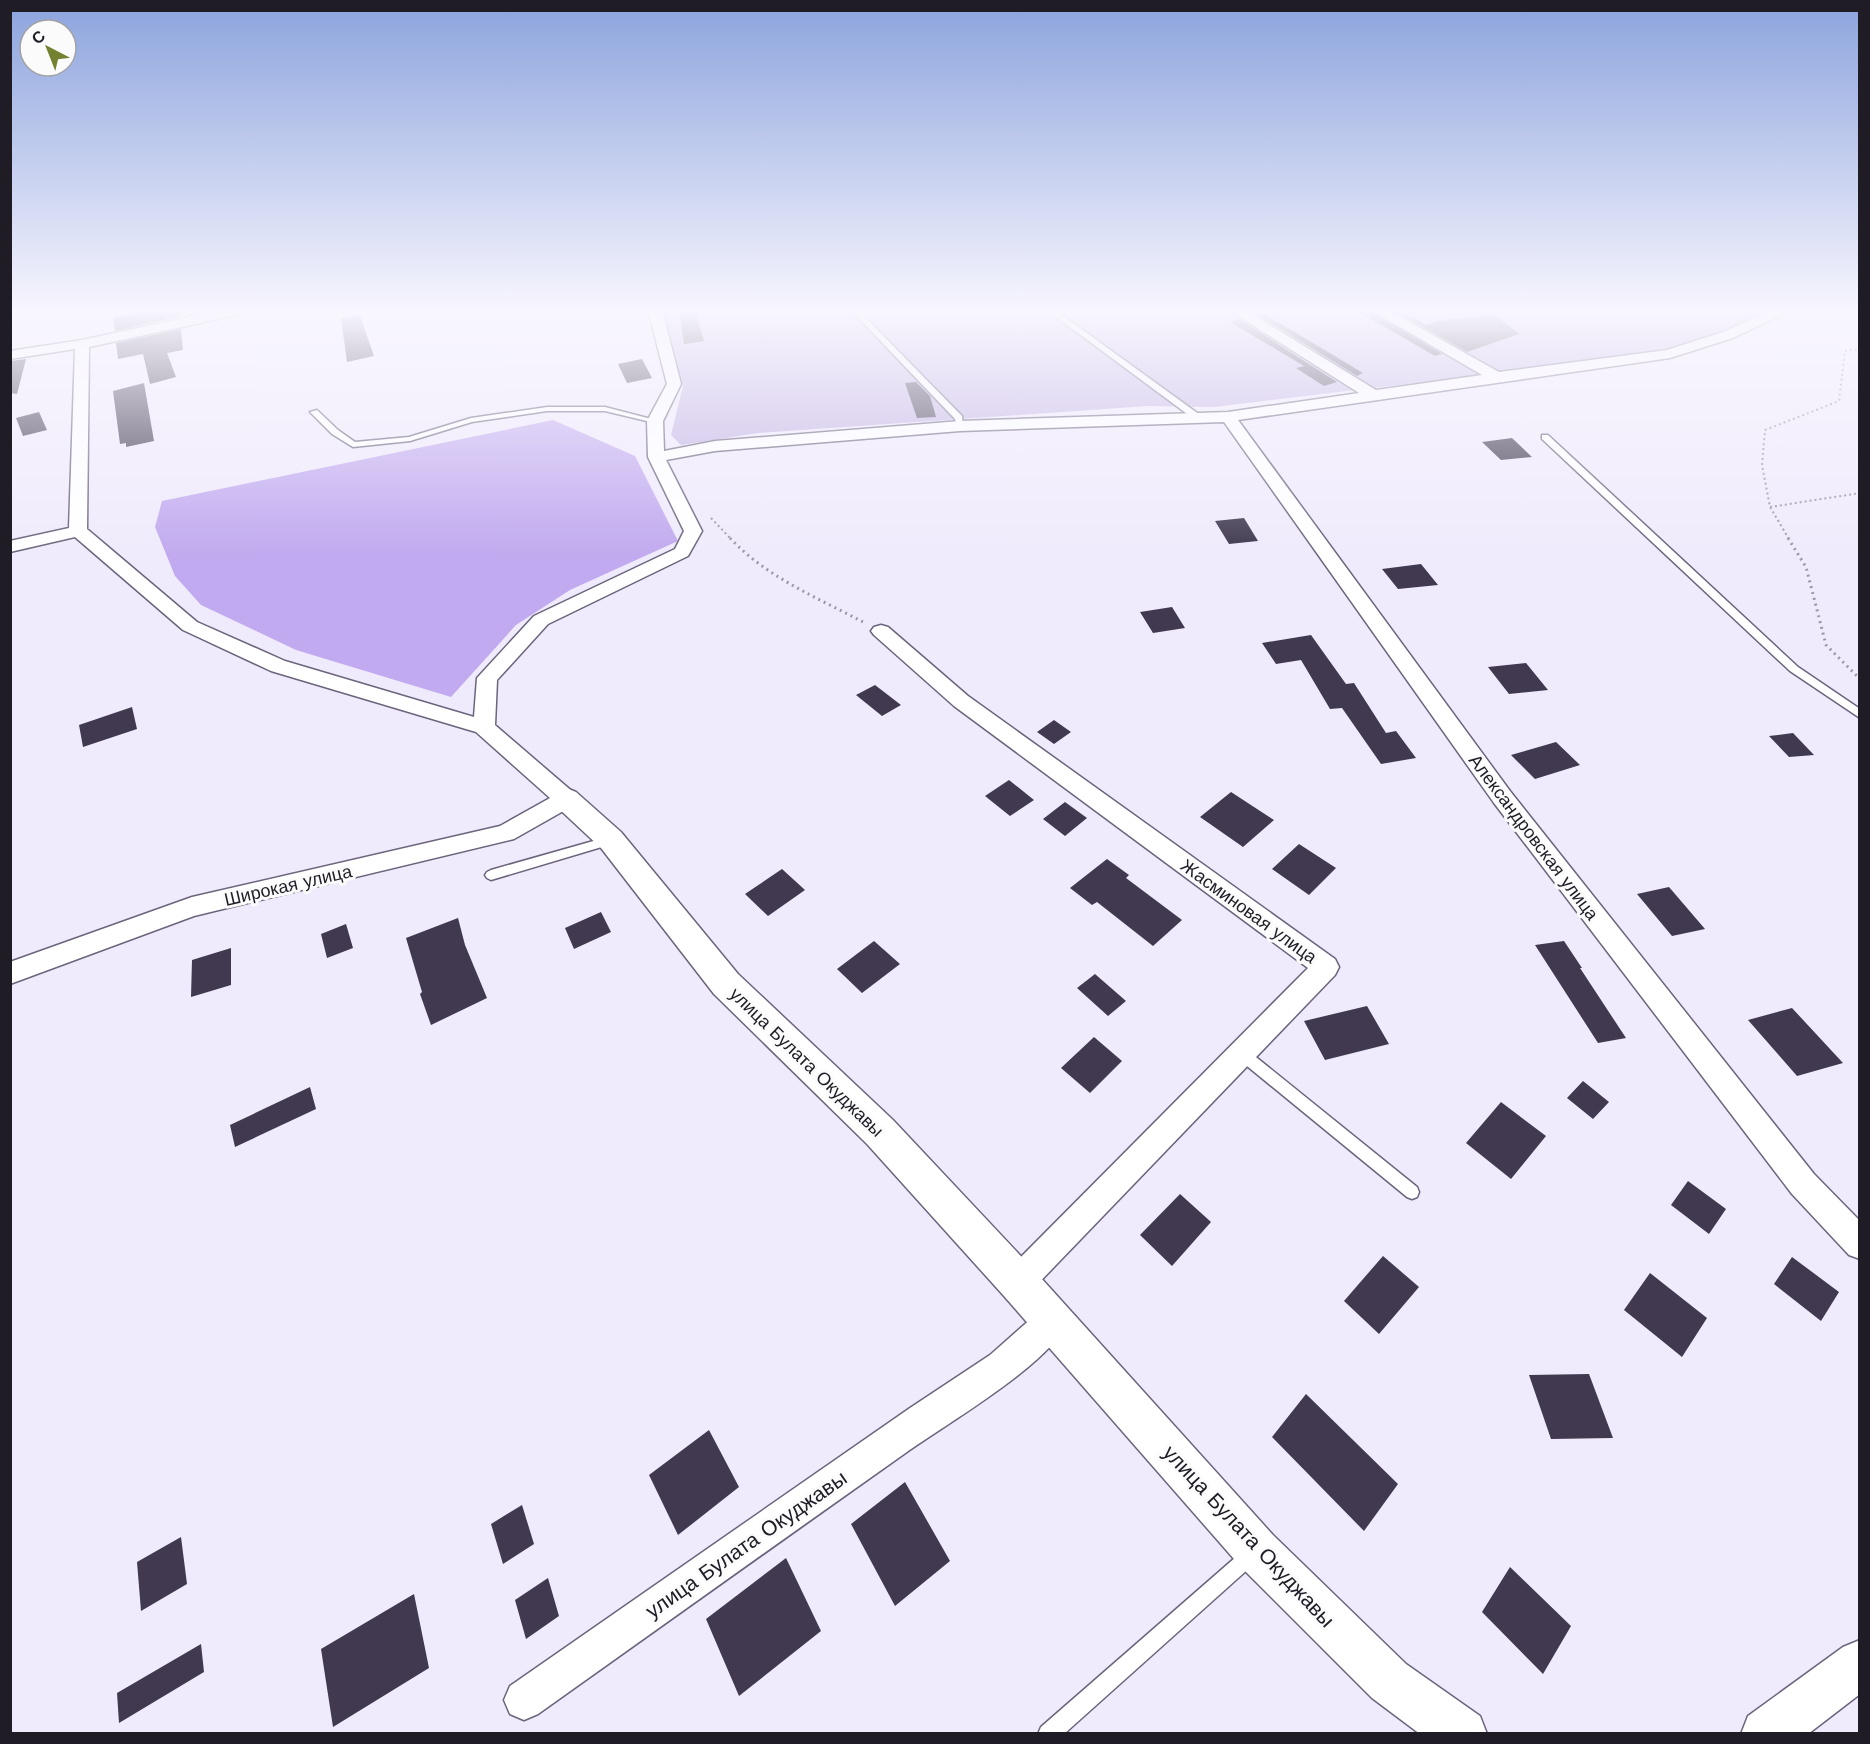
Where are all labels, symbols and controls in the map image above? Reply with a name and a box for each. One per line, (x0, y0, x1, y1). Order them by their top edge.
north arrow (18, 18, 78, 78)
text: С (28, 26, 49, 48)
street label: Александровская улица (1465, 750, 1604, 925)
street label: Жасминовая улица (1177, 855, 1322, 968)
street label: Широкая улица (222, 860, 355, 910)
street label: улица Булата Окуджавы (726, 983, 888, 1141)
street label: улица Булата Окуджавы (1158, 1440, 1340, 1632)
street label: улица Булата Окуджавы (641, 1465, 851, 1623)

